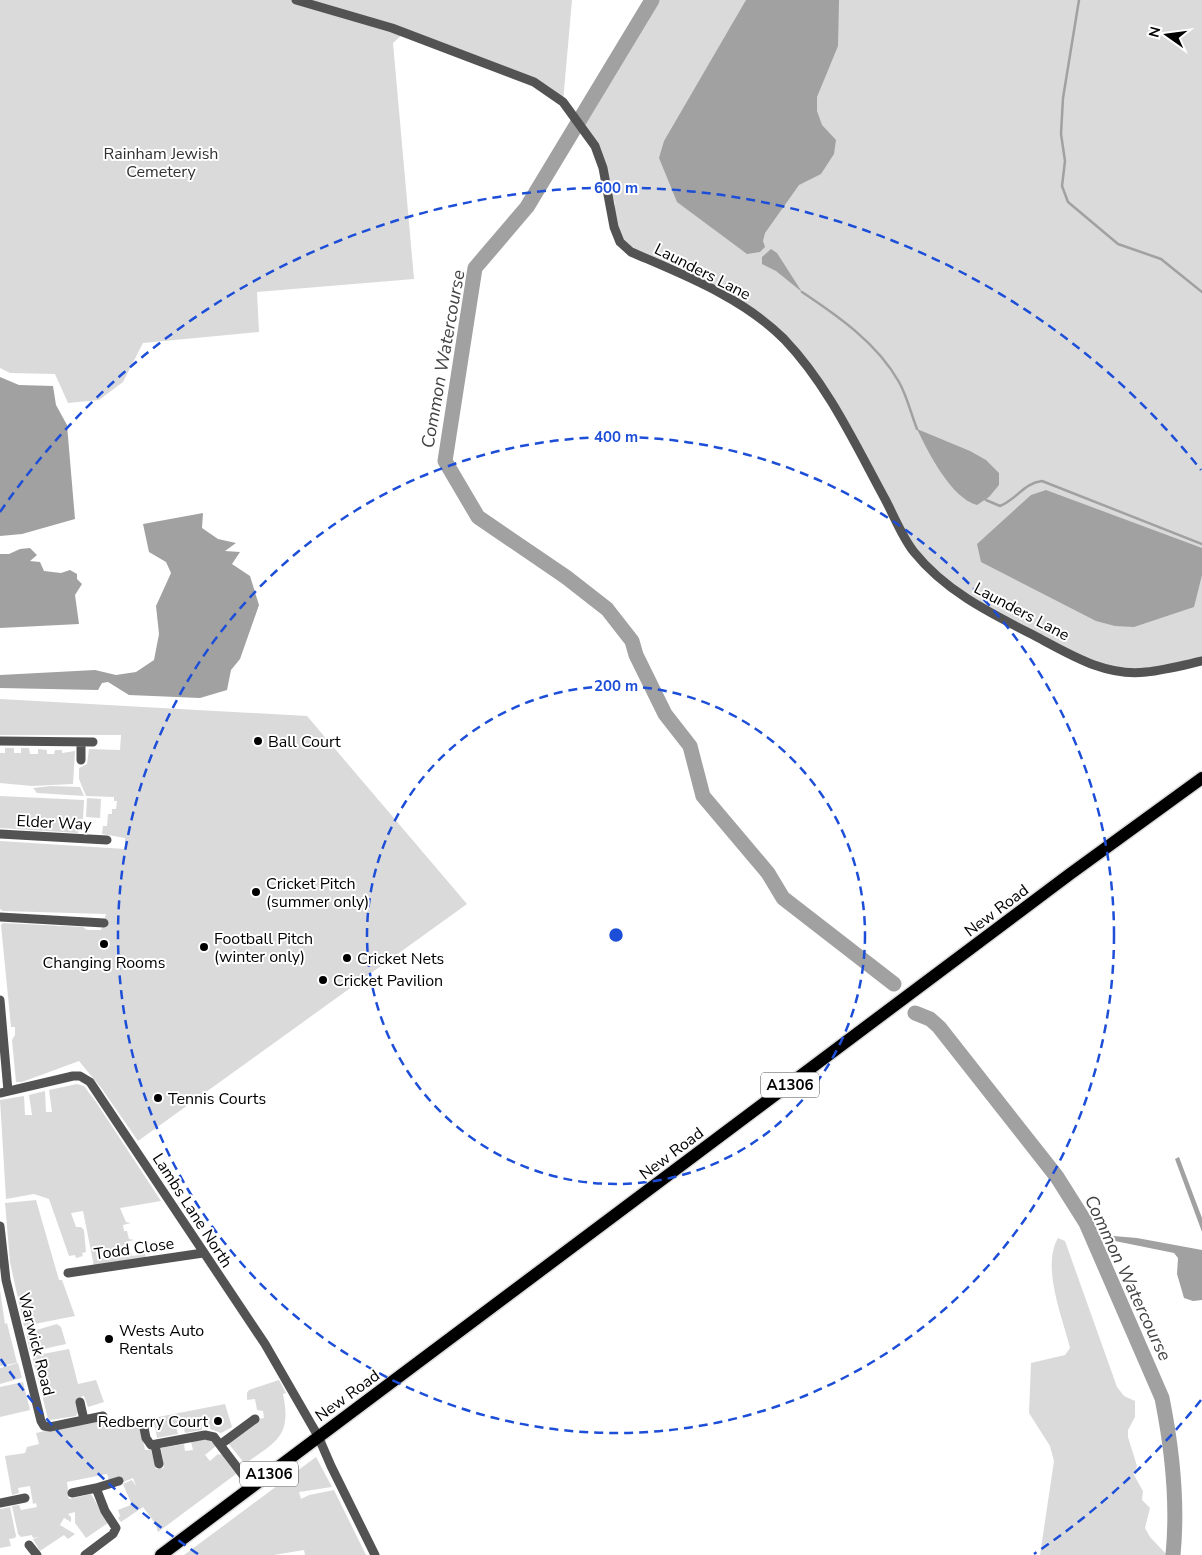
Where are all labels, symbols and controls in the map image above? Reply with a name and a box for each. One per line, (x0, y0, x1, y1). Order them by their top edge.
north arrow (1142, 10, 1192, 60)
text: N (1144, 25, 1165, 39)
park label: Rainham Jewish Cemetery (104, 143, 218, 183)
text: 600 m (594, 178, 638, 198)
street label: Launders Lane (651, 238, 754, 306)
water label: Common Watercourse (416, 268, 471, 450)
text: 400 m (594, 427, 638, 447)
street label: Launders Lane (970, 577, 1073, 646)
text: 200 m (594, 676, 638, 696)
place label: Ball Court (268, 731, 341, 753)
marker: Ball Court (252, 735, 264, 747)
street label: Elder Way (16, 810, 93, 836)
place label: Cricket Pitch (summer only) (266, 873, 369, 913)
street label: New Road (960, 879, 1033, 942)
marker: Cricket Pitch (summer only) (250, 886, 262, 898)
centre of rings (607, 926, 625, 944)
place label: Football Pitch (winter only) (214, 928, 313, 968)
marker: Changing Rooms (98, 938, 110, 950)
marker: Football Pitch (winter only) (198, 941, 210, 953)
place label: Cricket Nets (357, 948, 444, 970)
place label: Changing Rooms (43, 952, 165, 974)
marker: Cricket Nets (341, 952, 353, 964)
place label: Cricket Pavilion (333, 970, 443, 992)
marker: Cricket Pavilion (317, 974, 329, 986)
road number: A1306 (761, 1072, 819, 1098)
place label: Tennis Courts (168, 1088, 266, 1110)
marker: Tennis Courts (152, 1092, 164, 1104)
street label: New Road (635, 1122, 708, 1185)
street label: Lambs Lane North (147, 1149, 237, 1272)
water label: Common Watercourse (1079, 1191, 1177, 1365)
street label: Todd Close (93, 1232, 176, 1265)
street label: Warwick Road (13, 1290, 59, 1398)
place label: Wests Auto Rentals (119, 1320, 204, 1360)
marker: Wests Auto Rentals (103, 1333, 115, 1345)
street label: New Road (311, 1365, 384, 1427)
place label: Redberry Court (98, 1411, 208, 1433)
marker: Redberry Court (212, 1415, 224, 1427)
road number: A1306 (240, 1462, 298, 1486)

